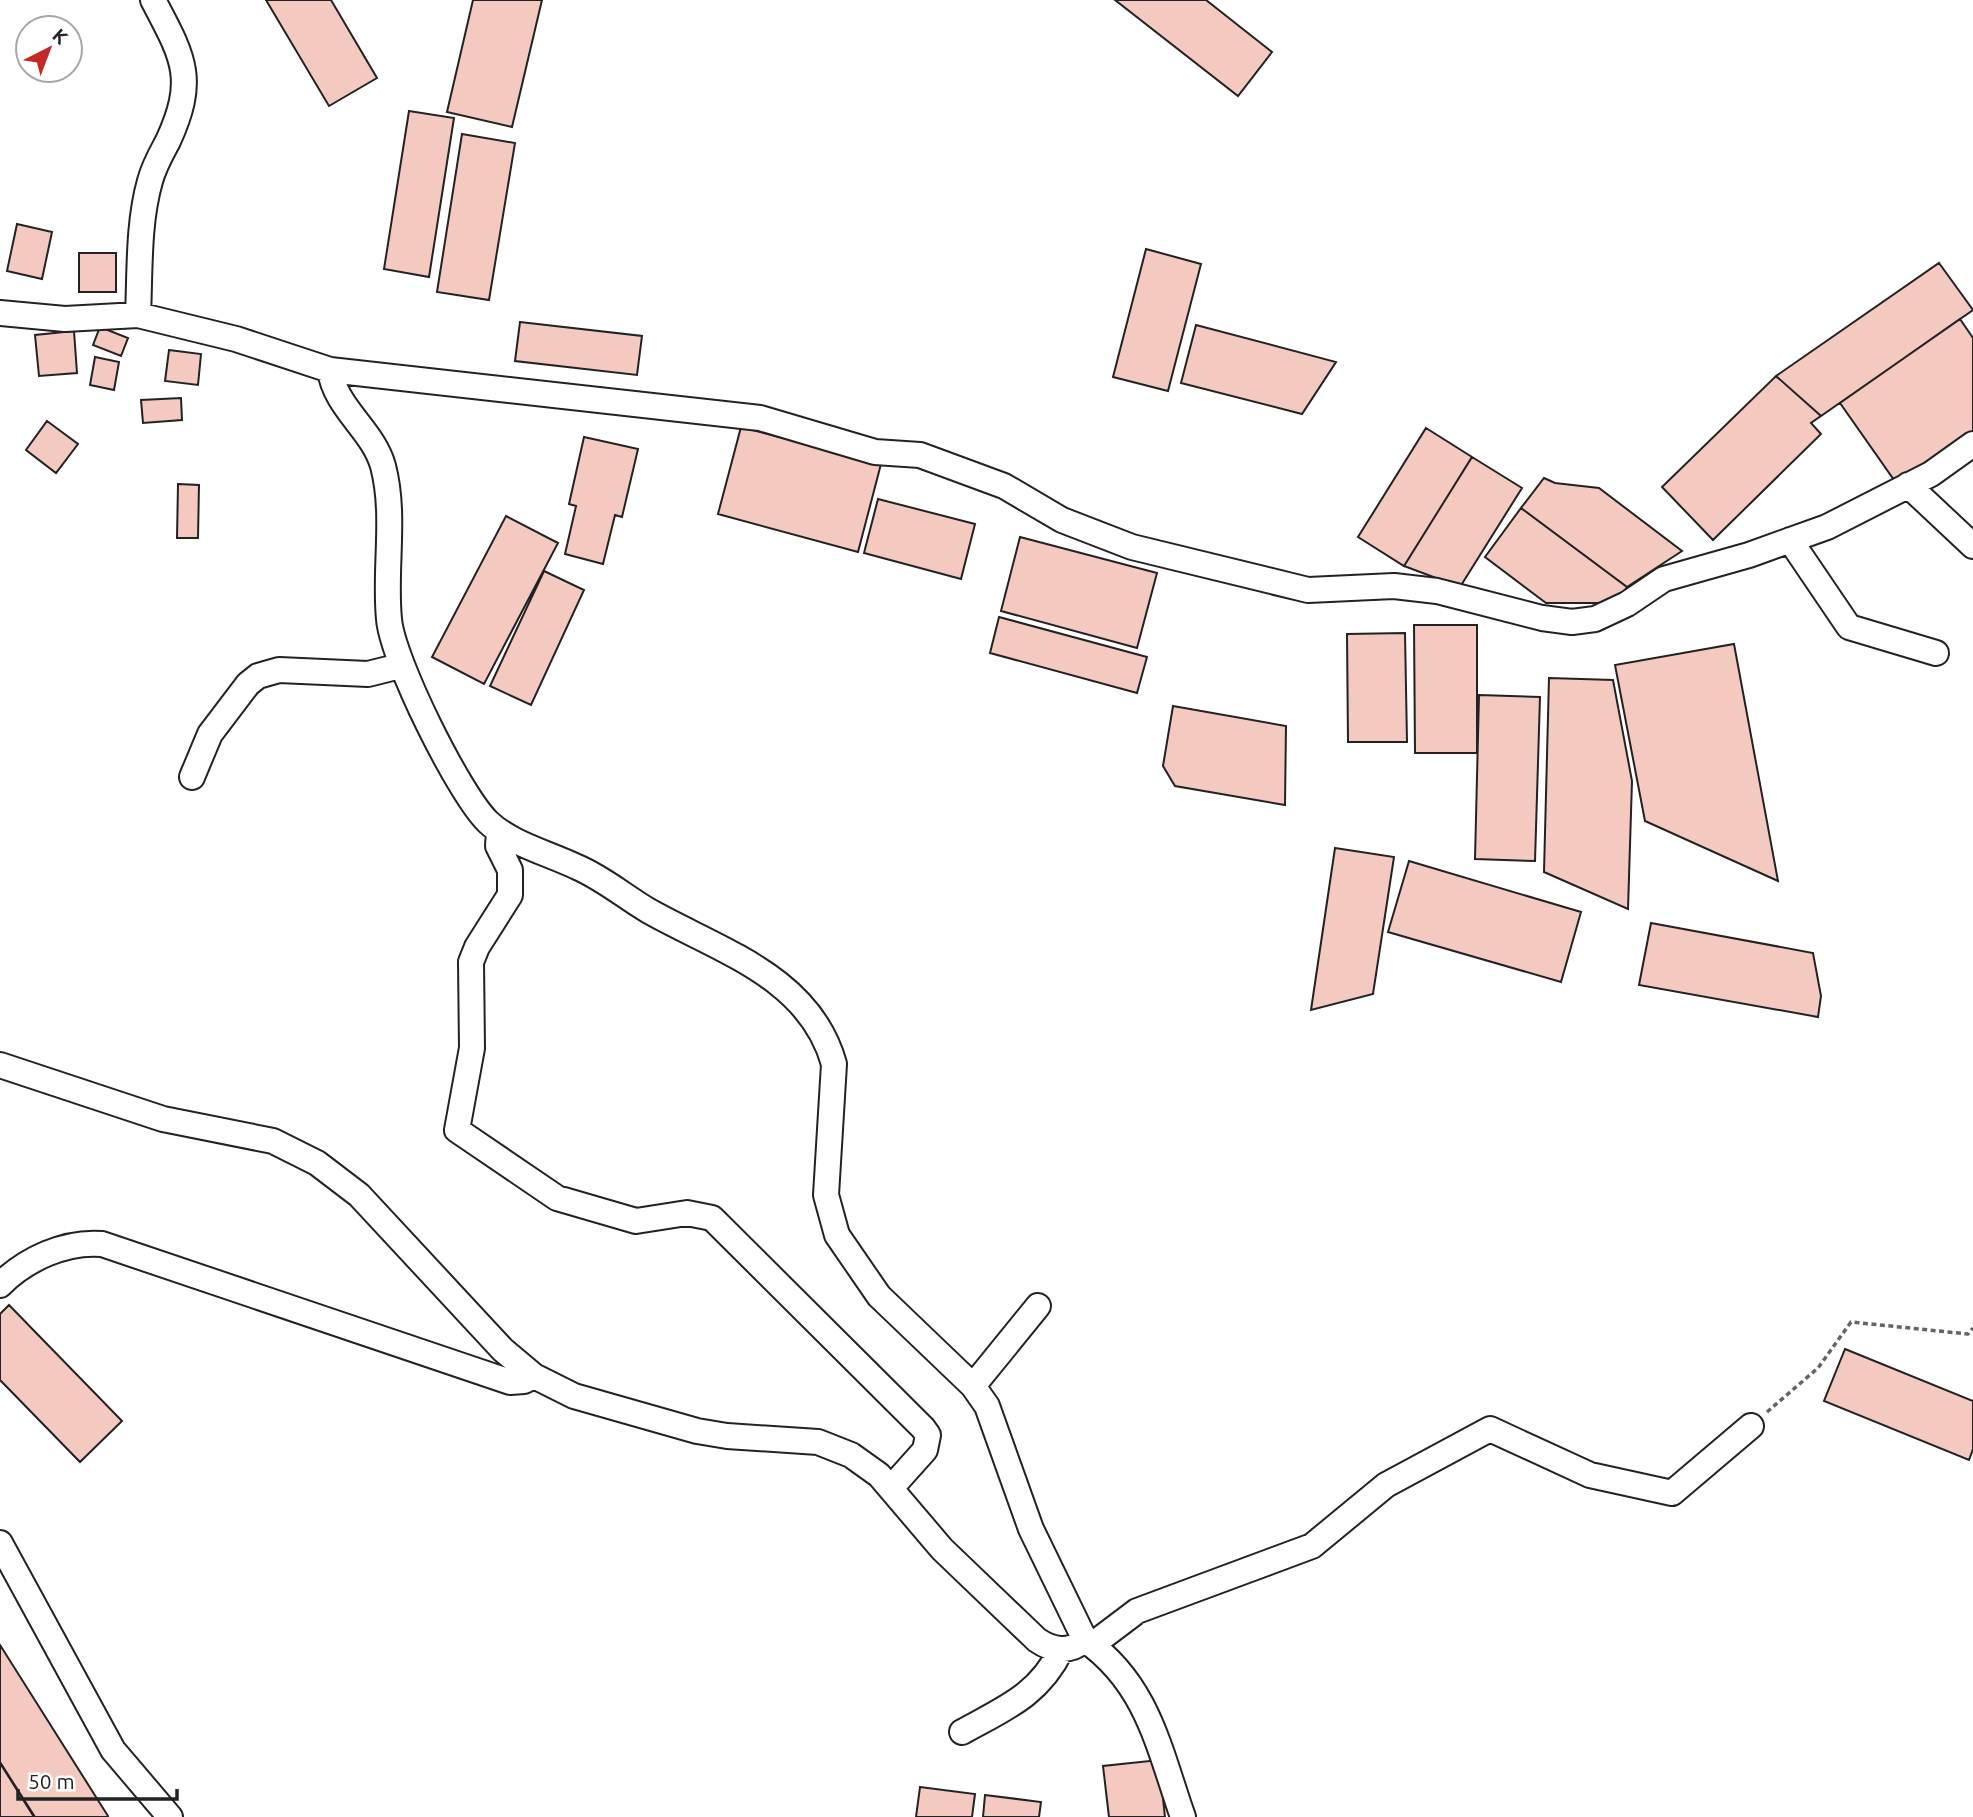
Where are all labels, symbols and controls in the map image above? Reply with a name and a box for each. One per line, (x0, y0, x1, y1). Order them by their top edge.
north arrow (14, 14, 84, 84)
text: K (48, 24, 73, 49)
scale bar (18, 1758, 177, 1802)
text: 50 m (28, 1769, 75, 1793)

